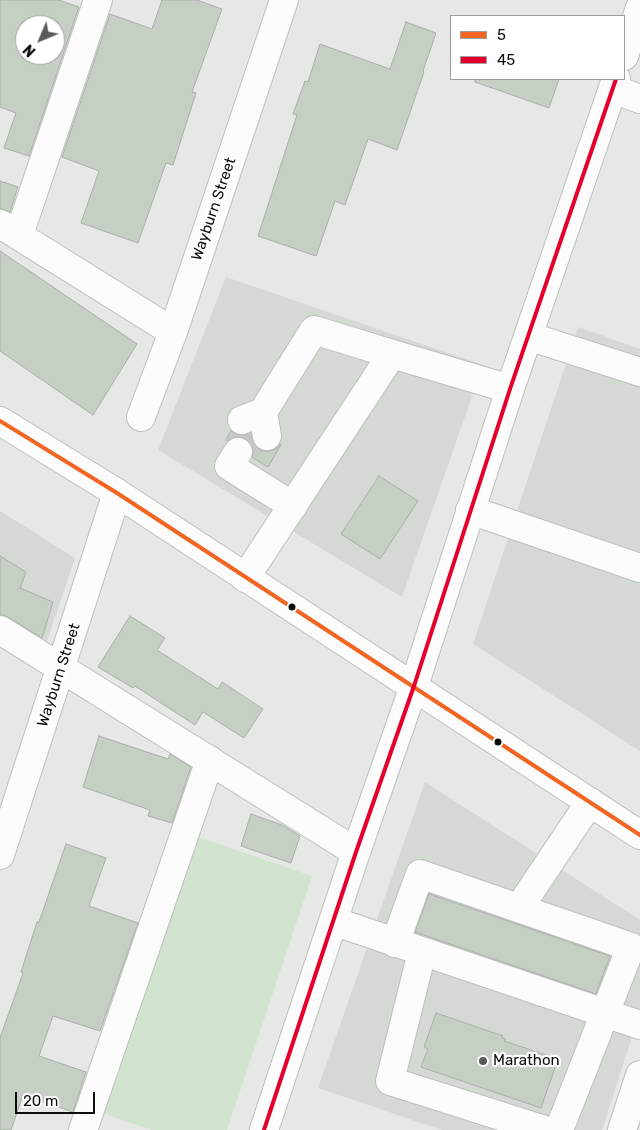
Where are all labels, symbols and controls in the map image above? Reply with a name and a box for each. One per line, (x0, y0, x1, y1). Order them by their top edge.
north arrow (15, 15, 65, 65)
legend (450, 15, 625, 80)
text: 5 (497, 26, 506, 44)
text: N (20, 41, 39, 60)
text: 45 (497, 51, 515, 69)
street label: Wayburn Street (188, 155, 240, 263)
unlabelled marker (287, 602, 297, 612)
street label: Wayburn Street (34, 621, 84, 729)
unlabelled marker (493, 737, 503, 747)
place label: Marathon (493, 1052, 560, 1070)
marker: Marathon (477, 1055, 489, 1067)
scale bar (18, 1082, 98, 1114)
text: 20 m (23, 1092, 58, 1110)

